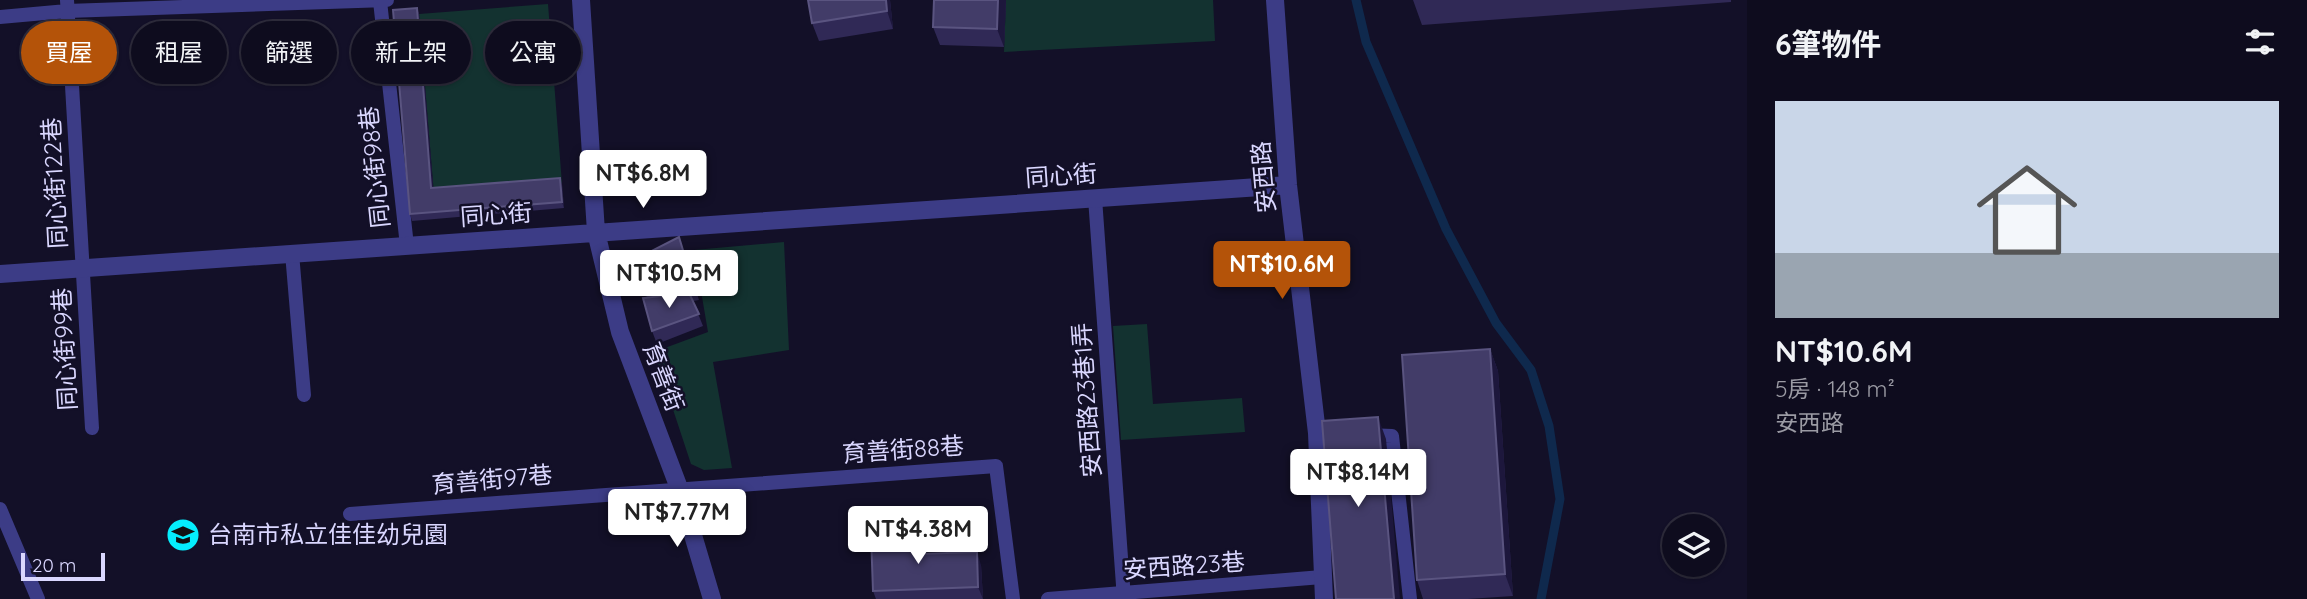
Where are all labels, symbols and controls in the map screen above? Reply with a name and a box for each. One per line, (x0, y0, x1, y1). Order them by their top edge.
chip: 買屋 (21, 21, 117, 84)
chip: 租屋 (131, 21, 227, 84)
chip: 篩選 (241, 21, 337, 84)
chip: 新上架 (351, 21, 471, 84)
chip: 公寓 (485, 21, 581, 84)
icon: filters (2241, 23, 2279, 61)
text: 6筆物件 (1775, 25, 1882, 63)
street label: 同心街98巷 (353, 105, 395, 230)
street label: 同心街122巷 (36, 117, 72, 249)
street label: 安西路 (1245, 140, 1281, 214)
icon: home (1964, 147, 2090, 273)
pin: NT$6.8M (578, 150, 708, 210)
text: NT$6.8M (596, 158, 690, 187)
street label: 同心街 (1024, 158, 1098, 192)
street label: 同心街 (459, 197, 533, 231)
pin: NT$10.6M (1210, 242, 1354, 301)
text: NT$10.6M (1229, 249, 1335, 278)
pin: NT$10.5M (597, 250, 741, 310)
text: NT$10.5M (616, 258, 722, 287)
street label: 同心街99巷 (46, 287, 82, 411)
street label: 安西路23巷1弄 (1066, 322, 1106, 478)
text: NT$10.6M (1775, 332, 1912, 370)
street label: 育善街 (637, 338, 691, 416)
text: 5房 · 148 m² (1775, 374, 1895, 403)
text: 安西路 (1775, 408, 1844, 437)
street label: 育善街88巷 (841, 430, 965, 468)
pin: NT$8.14M (1286, 449, 1430, 509)
text: NT$8.14M (1306, 457, 1410, 486)
street label: 育善街97巷 (430, 459, 553, 499)
pin: NT$7.77M (605, 490, 749, 549)
text: NT$7.77M (624, 497, 730, 526)
pin: NT$4.38M (846, 506, 990, 566)
text: NT$4.38M (864, 514, 972, 543)
map controls (1662, 514, 1725, 577)
button: layers (1662, 514, 1725, 577)
school or university icon: 台南市私立佳佳幼兒園 (164, 516, 202, 554)
place label: 台南市私立佳佳幼兒園 (208, 519, 448, 549)
street label: 安西路23巷 (1122, 546, 1246, 584)
scale bar (21, 550, 105, 582)
text: 20 m (32, 553, 76, 577)

